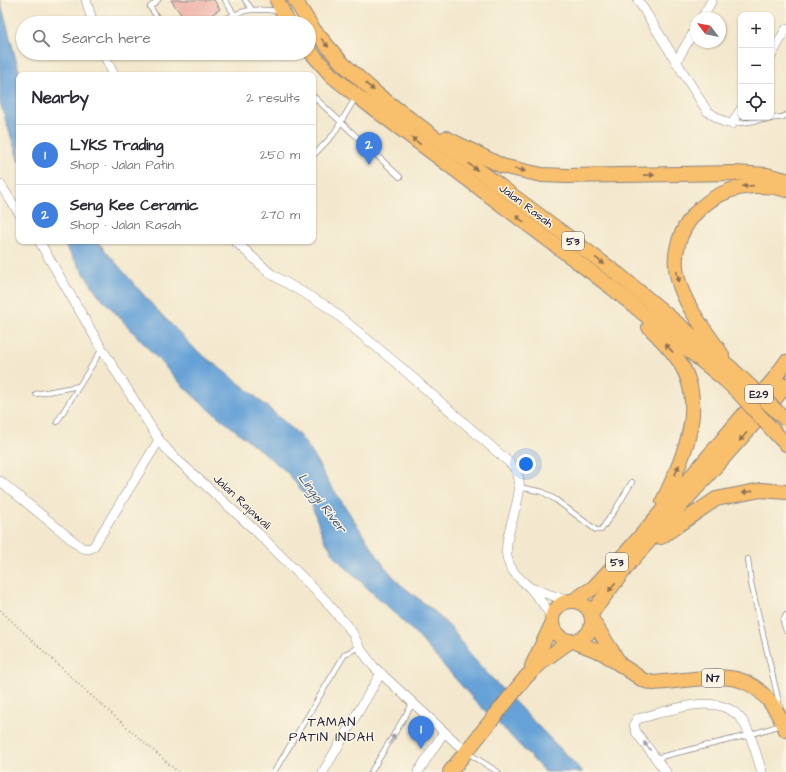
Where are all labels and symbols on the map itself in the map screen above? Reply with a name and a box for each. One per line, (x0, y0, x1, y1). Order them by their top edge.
north arrow (690, 12, 726, 48)
one-way arrow (320, 38, 329, 48)
one-way arrow (365, 83, 375, 92)
pin: 2 (356, 132, 382, 165)
one-way arrow (411, 137, 422, 145)
one-way arrow (468, 163, 479, 171)
one-way arrow (513, 168, 526, 174)
one-way arrow (643, 172, 656, 178)
street label: Jalan Rasah (495, 180, 557, 232)
one-way arrow (742, 183, 754, 190)
one-way arrow (515, 215, 526, 223)
road number: 53 (562, 232, 584, 250)
one-way arrow (595, 257, 606, 265)
one-way arrow (676, 271, 682, 283)
one-way arrow (664, 343, 674, 353)
road number: E29 (745, 385, 773, 403)
one-way arrow (738, 431, 747, 442)
your location (516, 454, 536, 474)
one-way arrow (674, 463, 680, 475)
water label: Linggi River (293, 470, 351, 539)
street label: Jalan Rajawali (209, 471, 275, 533)
one-way arrow (741, 489, 753, 495)
road number: 53 (606, 553, 628, 571)
one-way arrow (608, 582, 616, 592)
road number: N7 (702, 669, 724, 687)
district label: TAMAN PATIN INDAH (289, 713, 375, 746)
pin: 1 (408, 716, 434, 749)
one-way arrow (388, 733, 395, 745)
one-way arrow (643, 741, 651, 752)

